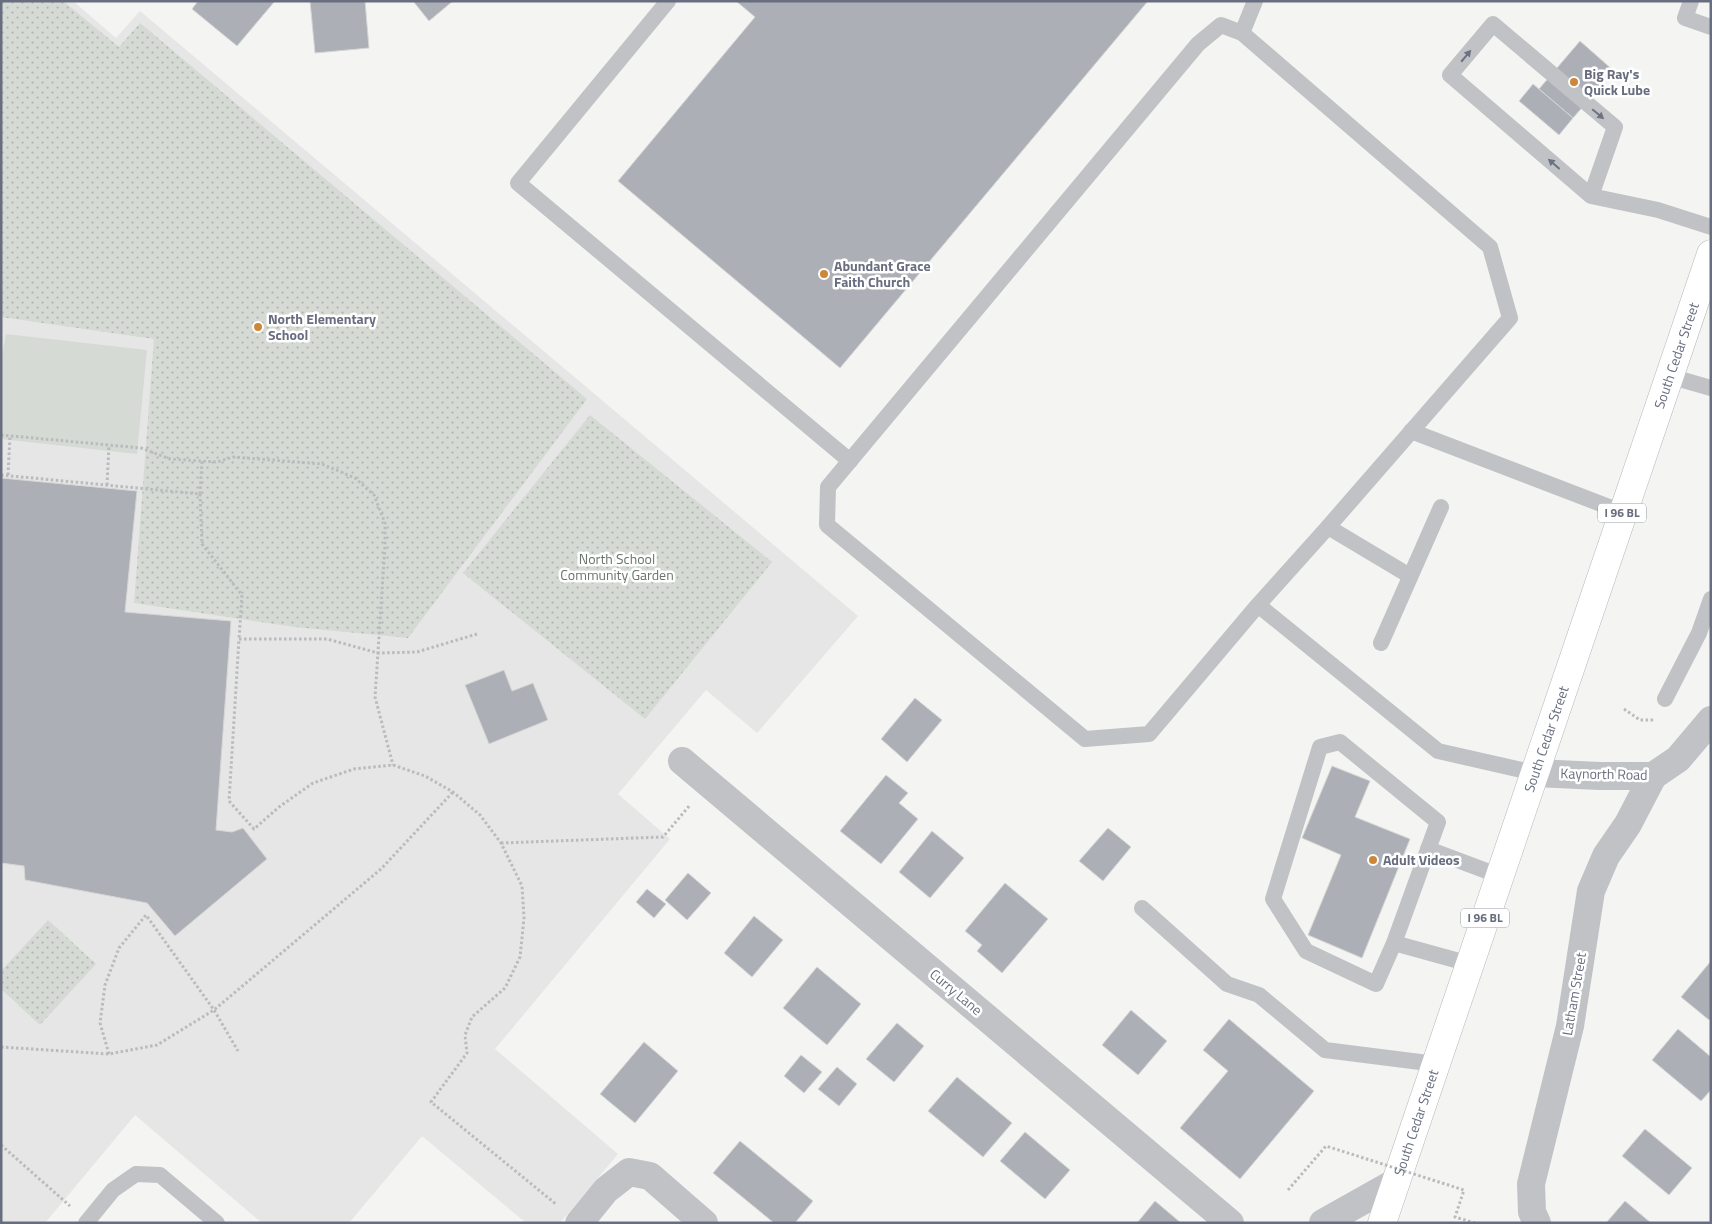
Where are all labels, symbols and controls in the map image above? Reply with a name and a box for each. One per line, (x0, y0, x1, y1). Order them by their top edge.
one-way arrow (1460, 50, 1472, 62)
place label: Big Ray's Quick Lube (1584, 63, 1650, 100)
marker: Big Ray's Quick Lube (1568, 76, 1580, 88)
one-way arrow (1592, 108, 1605, 119)
one-way arrow (1547, 159, 1560, 170)
place label: Abundant Grace Faith Church (834, 255, 931, 292)
marker: Abundant Grace Faith Church (818, 268, 830, 280)
street label: South Cedar Street (1648, 299, 1704, 411)
place label: North Elementary School (268, 308, 376, 345)
marker: North Elementary School (252, 321, 264, 333)
road number: I 96 BL (1598, 503, 1646, 522)
park label: North School Community Garden (560, 548, 674, 585)
street label: South Cedar Street (1518, 683, 1574, 795)
street label: Kaynorth Road (1560, 762, 1648, 785)
place label: Adult Videos (1383, 849, 1460, 870)
marker: Adult Videos (1367, 854, 1379, 866)
road number: I 96 BL (1461, 908, 1509, 928)
street label: Latham Street (1556, 951, 1591, 1037)
street label: Curry Lane (926, 963, 987, 1020)
street label: South Cedar Street (1388, 1066, 1443, 1178)

